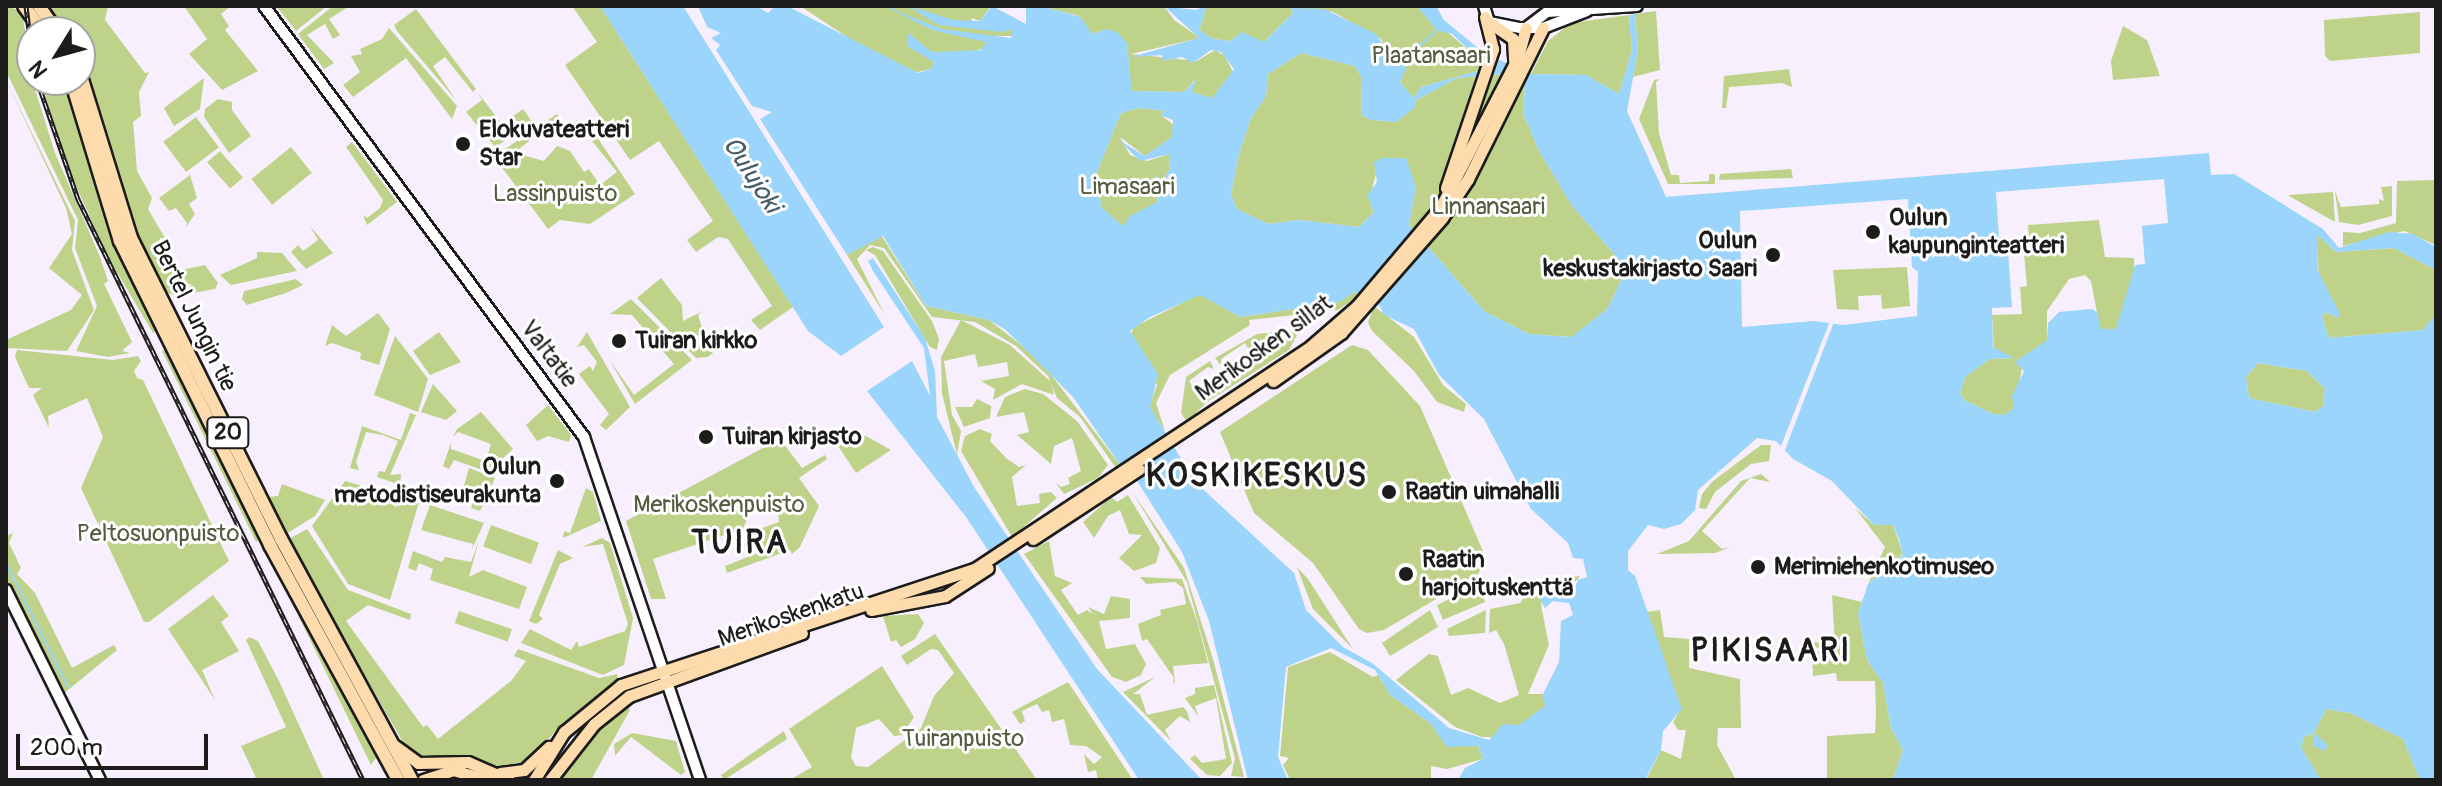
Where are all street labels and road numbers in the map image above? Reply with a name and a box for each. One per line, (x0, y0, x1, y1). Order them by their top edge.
street label: Bertel Jungin tie (145, 236, 243, 396)
street label: Merikosken sillat (1190, 289, 1338, 407)
street label: Valtatie (514, 315, 584, 393)
road number: 20 (206, 415, 250, 451)
street label: Merikoskenkatu (714, 577, 868, 653)

